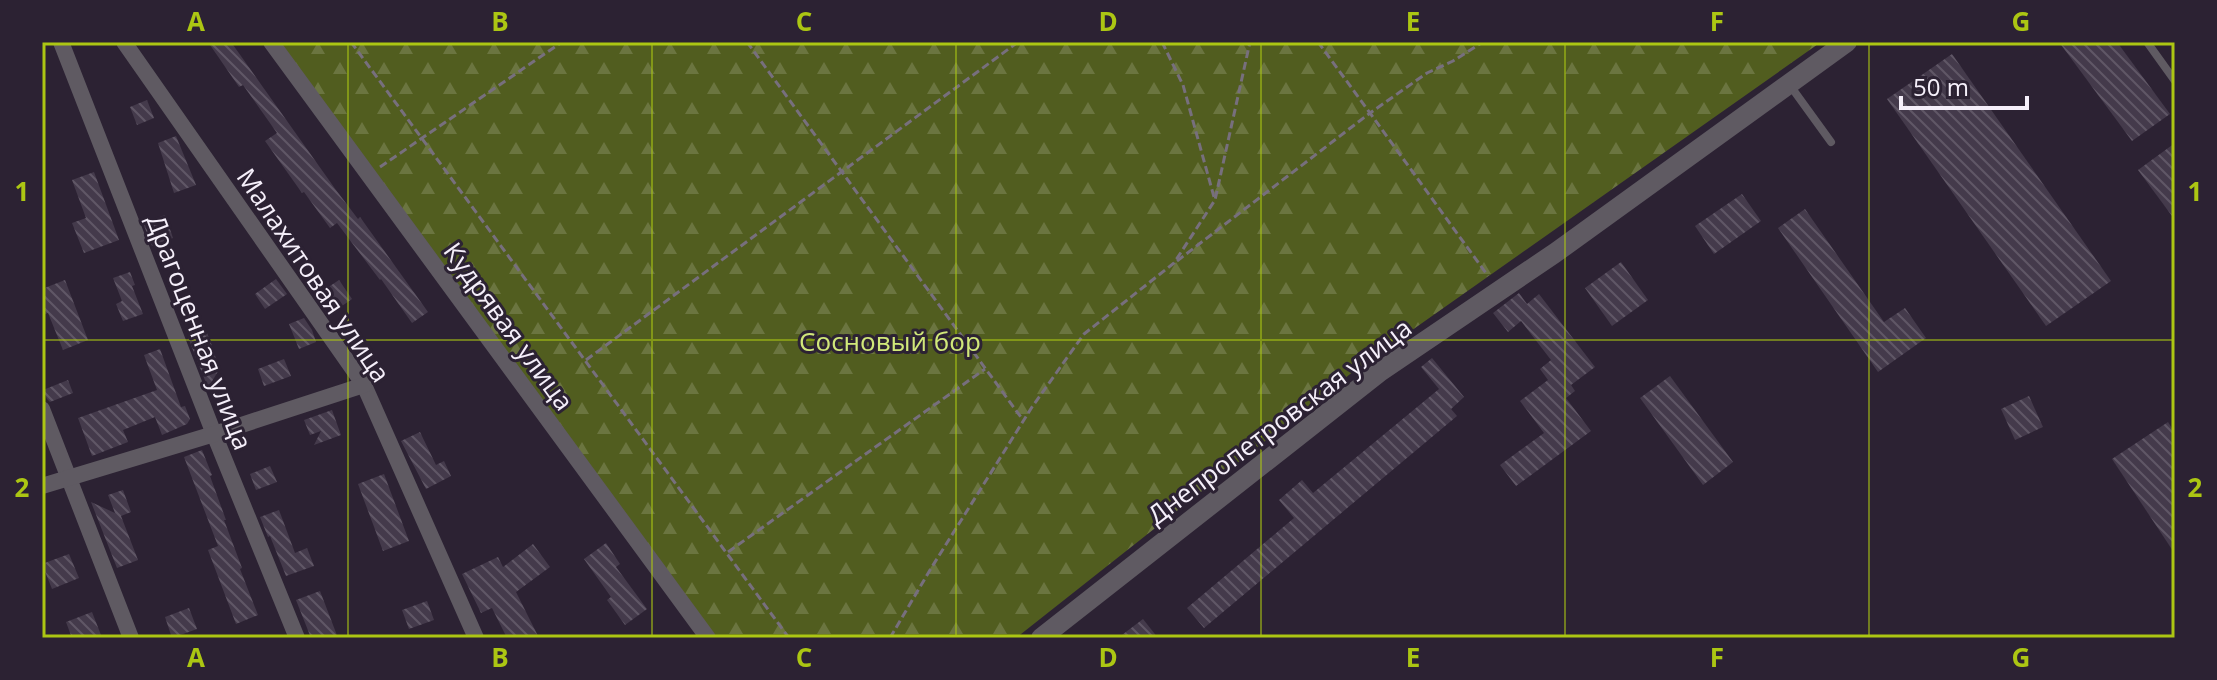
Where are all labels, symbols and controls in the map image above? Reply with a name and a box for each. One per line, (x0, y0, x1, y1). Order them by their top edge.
text: A (187, 3, 205, 39)
text: B (491, 3, 509, 39)
text: C (796, 3, 812, 39)
text: D (1098, 3, 1118, 39)
text: E (1406, 3, 1420, 39)
text: F (1710, 3, 1724, 39)
text: G (2012, 3, 2030, 39)
scale bar (1901, 60, 2027, 110)
text: 50 m (1913, 70, 1969, 103)
street label: Малахитовая улица (229, 161, 399, 389)
text: 1 (15, 173, 29, 209)
text: 1 (2188, 173, 2202, 209)
street label: Драгоценная улица (138, 209, 262, 455)
street label: Кудрявая улица (436, 235, 582, 417)
street label: Днепропетровская улица (1139, 310, 1419, 532)
park label: Сосновый бор (799, 323, 981, 359)
text: 2 (15, 469, 30, 505)
text: 2 (2188, 469, 2203, 505)
text: A (187, 639, 205, 675)
text: B (491, 639, 509, 675)
text: C (796, 639, 812, 675)
text: D (1098, 639, 1118, 675)
text: E (1406, 639, 1420, 675)
text: F (1710, 639, 1724, 675)
text: G (2012, 639, 2030, 675)

